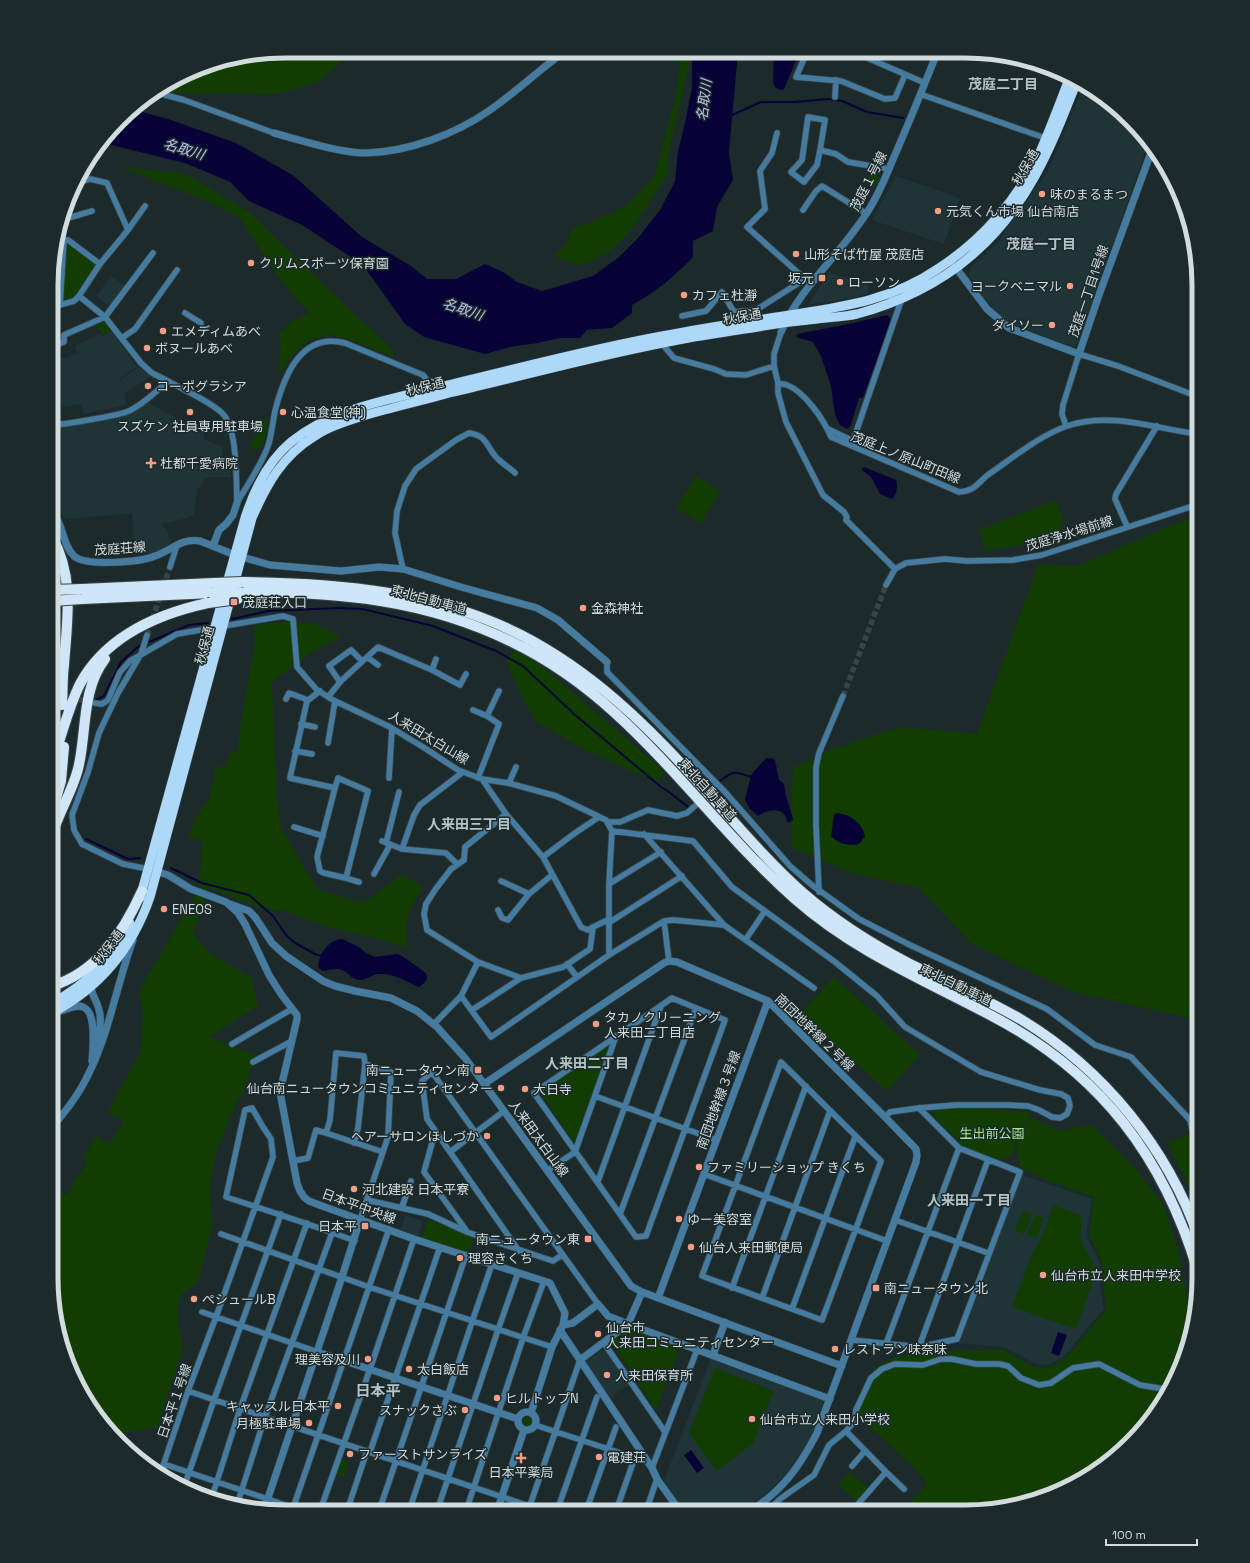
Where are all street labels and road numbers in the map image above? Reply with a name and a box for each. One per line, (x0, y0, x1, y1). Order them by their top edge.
street label: 秋保通 (1008, 146, 1043, 188)
street label: 茂庭１号線 (846, 148, 891, 214)
street label: 茂庭一丁目1号線 (1065, 243, 1112, 340)
street label: 秋保通 (721, 305, 763, 328)
street label: 秋保通 (404, 374, 446, 399)
street label: 茂庭上ノ原山町田線 (848, 428, 963, 487)
street label: 茂庭浄水場前線 (1023, 512, 1115, 555)
street label: 茂庭荘線 (93, 538, 147, 559)
street label: 東北自動車道 (389, 581, 469, 618)
street label: 秋保通 (191, 624, 218, 666)
street label: 人来田太白山線 (385, 707, 472, 768)
street label: 東北自動車道 (675, 755, 740, 824)
street label: 秋保通 (90, 927, 127, 968)
street label: 東北自動車道 (917, 960, 995, 1009)
street label: 南団地幹線２号線 (771, 990, 858, 1075)
street label: 南団地幹線３号線 (693, 1048, 744, 1152)
street label: 人来田太白山線 (505, 1096, 572, 1180)
street label: 日本平中央線 (320, 1185, 398, 1227)
street label: 日本平１号線 (154, 1362, 195, 1441)

